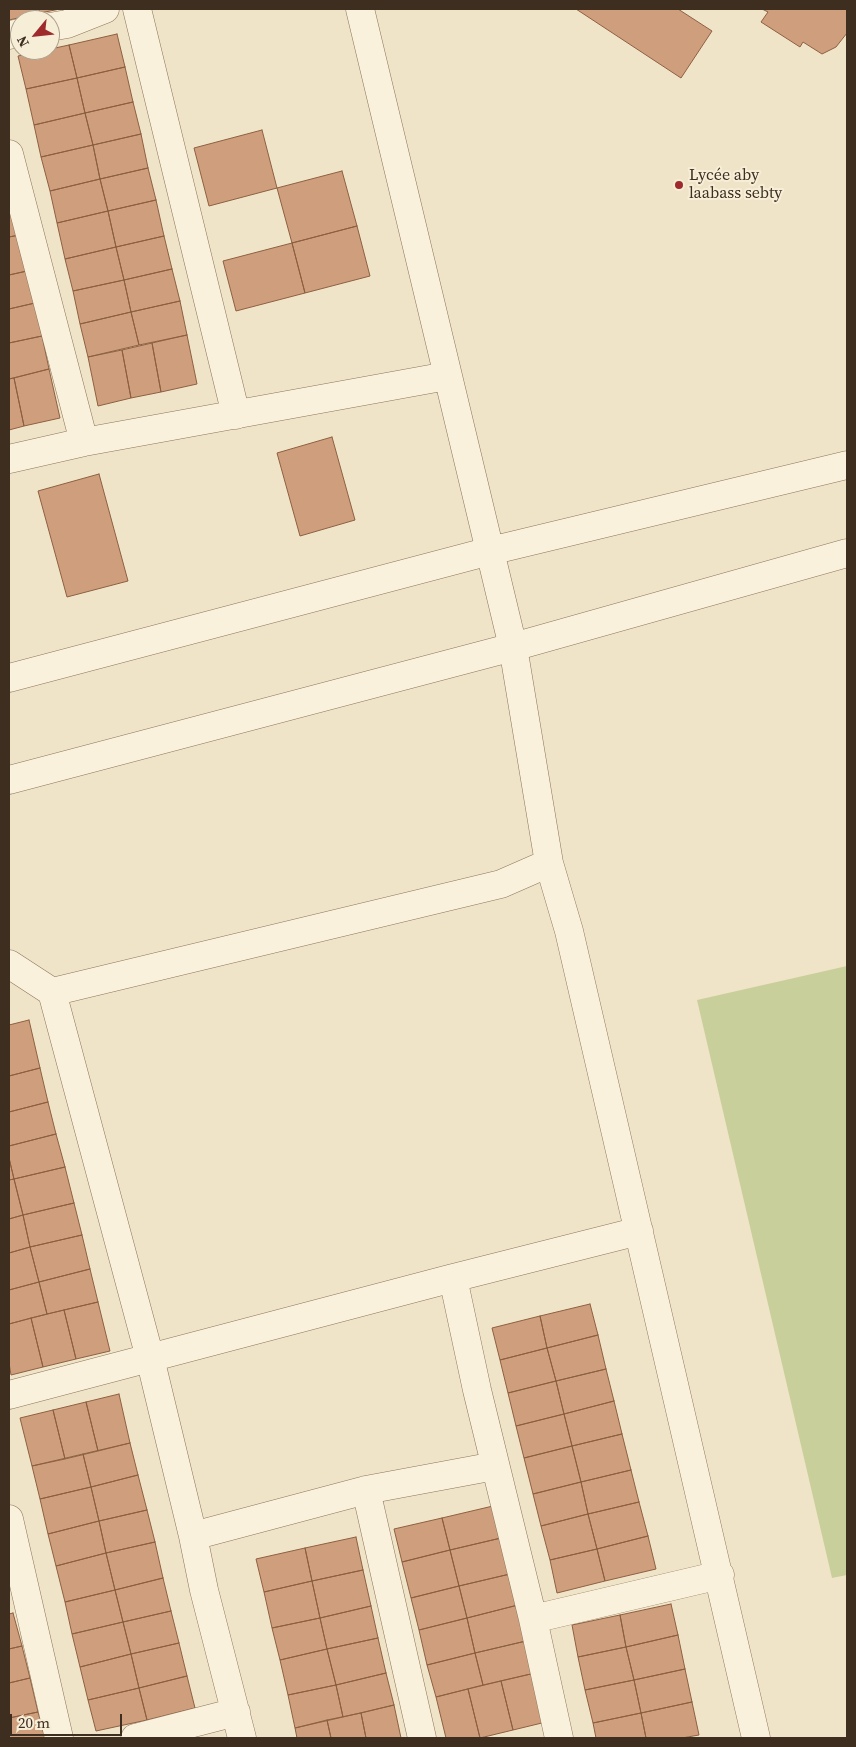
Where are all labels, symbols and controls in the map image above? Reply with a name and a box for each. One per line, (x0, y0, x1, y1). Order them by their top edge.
north arrow (10, 10, 60, 60)
text: N (11, 32, 34, 51)
place label: Lycée aby laabass sebty (689, 166, 782, 204)
marker: Lycée aby laabass sebty (673, 179, 685, 191)
scale bar (12, 1704, 125, 1736)
text: 20 m (18, 1712, 50, 1733)

